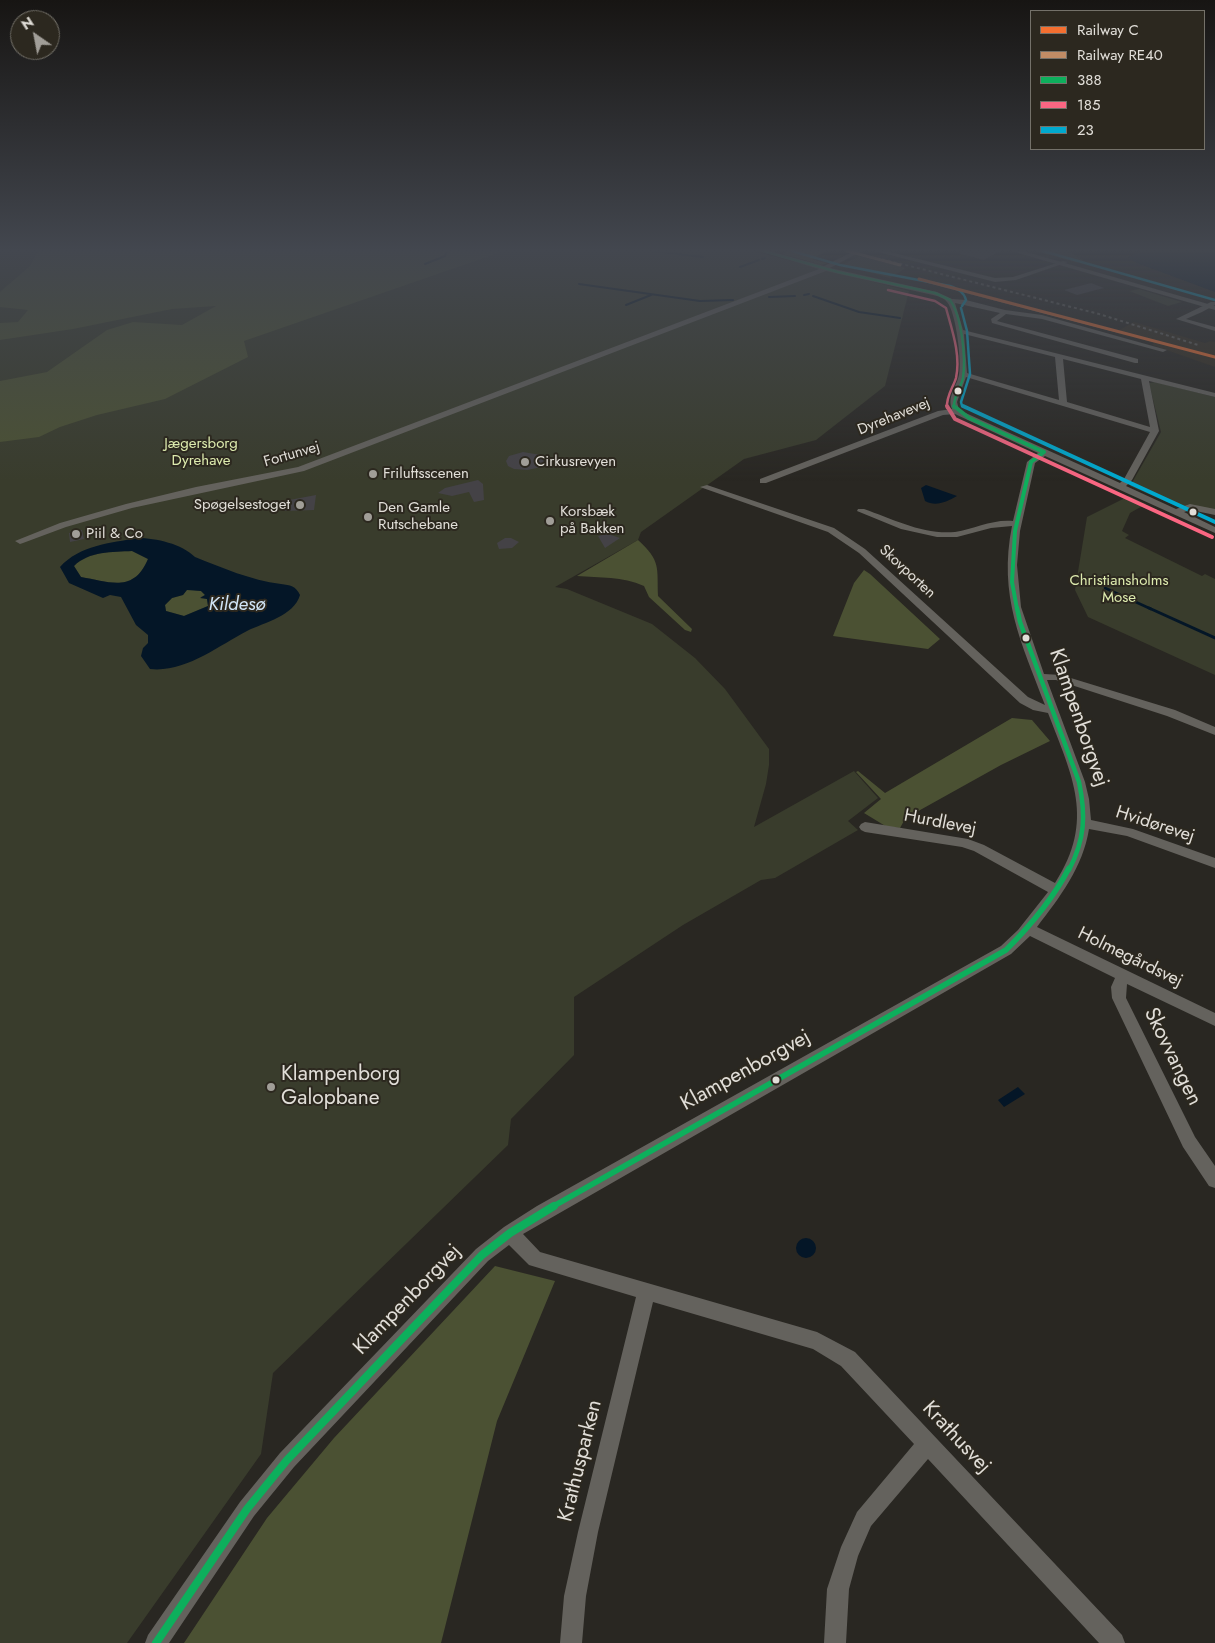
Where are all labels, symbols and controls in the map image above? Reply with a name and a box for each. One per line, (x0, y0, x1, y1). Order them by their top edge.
north arrow (10, 10, 60, 60)
legend (1030, 10, 1205, 150)
text: N (17, 12, 37, 35)
text: Railway C (1077, 19, 1139, 41)
text: Railway RE40 (1077, 44, 1163, 66)
text: 388 (1077, 69, 1102, 91)
text: 185 (1077, 94, 1100, 116)
text: 23 (1077, 119, 1094, 141)
unlabelled marker (953, 386, 963, 396)
street label: Dyrehavevej (855, 394, 933, 440)
park label: Jægersborg Dyrehave (164, 435, 238, 470)
street label: Fortunvej (262, 438, 322, 472)
place label: Cirkusrevyen (535, 453, 616, 471)
marker: Cirkusrevyen (519, 456, 531, 468)
place label: Friluftsscenen (383, 465, 469, 483)
marker: Friluftsscenen (367, 468, 379, 480)
place label: Spøgelsestoget (194, 496, 290, 514)
marker: Spøgelsestoget (294, 499, 306, 511)
place label: Den Gamle Rutschebane (378, 499, 458, 534)
place label: Korsbæk på Bakken (560, 503, 624, 538)
unlabelled marker (1188, 507, 1198, 517)
marker: Den Gamle Rutschebane (362, 511, 374, 523)
marker: Korsbæk på Bakken (544, 515, 556, 527)
place label: Piil & Co (86, 525, 143, 543)
marker: Piil & Co (70, 528, 82, 540)
street label: Skovporten (875, 541, 939, 603)
park label: Christiansholms Mose (1069, 572, 1169, 607)
water label: Kildesø (209, 594, 265, 616)
unlabelled marker (1021, 633, 1031, 643)
street label: Klampenborgvej (1043, 646, 1113, 790)
street label: Hvidørevej (1113, 802, 1197, 848)
street label: Hurdlevej (902, 805, 978, 841)
street label: Holmegårdsvej (1074, 923, 1186, 993)
street label: Skovvangen (1138, 1004, 1206, 1110)
street label: Klampenborgvej (677, 1025, 815, 1117)
place label: Klampenborg Galopbane (281, 1062, 400, 1112)
unlabelled marker (771, 1075, 781, 1085)
marker: Klampenborg Galopbane (265, 1081, 277, 1093)
street label: Klampenborgvej (349, 1239, 467, 1361)
street label: Krathusparken (554, 1397, 608, 1525)
street label: Krathusvej (916, 1397, 996, 1479)

